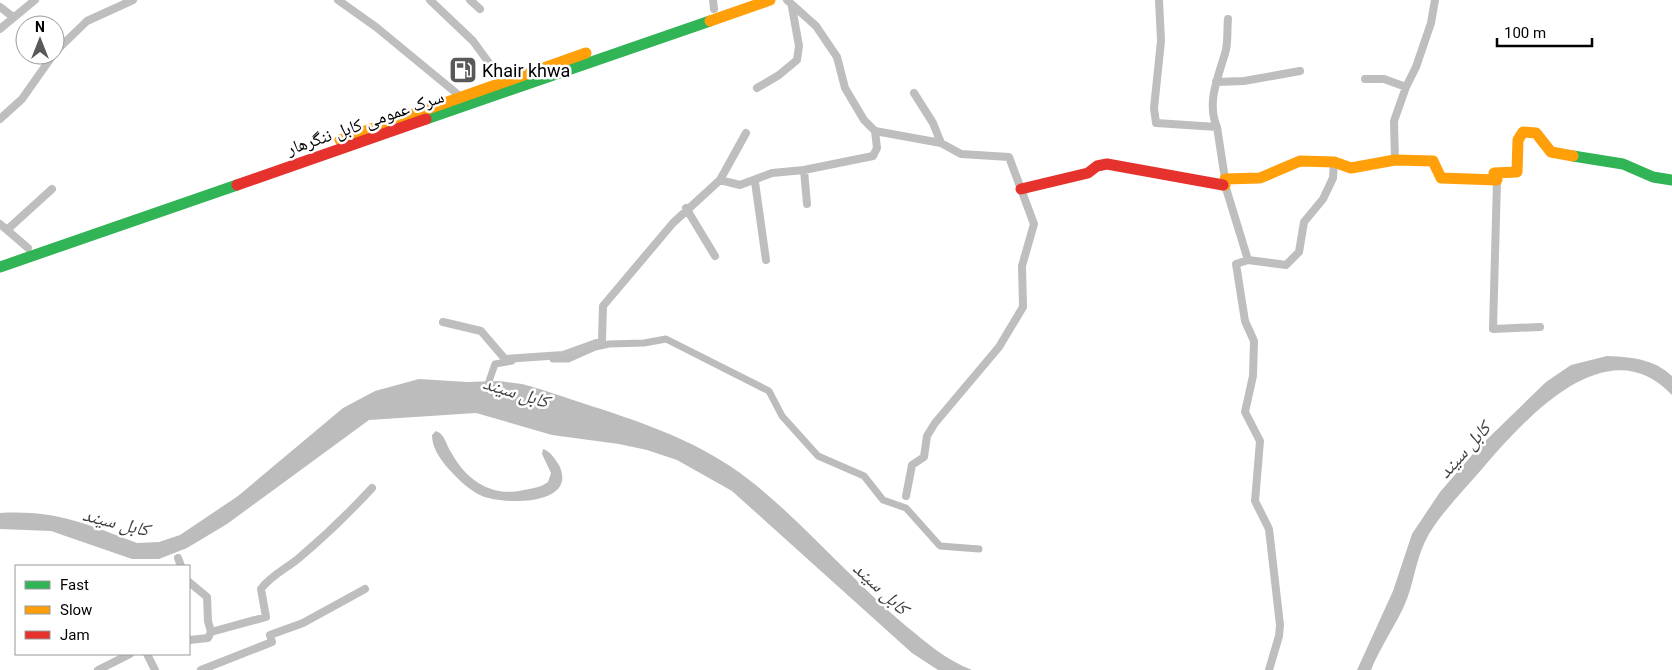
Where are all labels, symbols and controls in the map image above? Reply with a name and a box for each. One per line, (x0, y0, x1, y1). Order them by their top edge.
north arrow (15, 15, 65, 65)
scale bar (1497, 15, 1592, 47)
text: N (35, 19, 45, 35)
text: 100 m (1504, 24, 1546, 42)
fuel station icon: Khair khwa (448, 55, 478, 85)
place label: Khair khwa (482, 60, 570, 81)
street label: سرک عمومی کابل ننگرهار (283, 85, 447, 160)
water label: کابل سيند (480, 371, 555, 414)
water label: کابل سيند (1433, 415, 1497, 483)
water label: کابل سيند (80, 503, 155, 542)
water label: کابل سيند (848, 556, 916, 622)
legend (15, 565, 190, 655)
text: Fast (60, 576, 89, 594)
text: Slow (60, 601, 92, 619)
text: Jam (60, 626, 90, 644)

